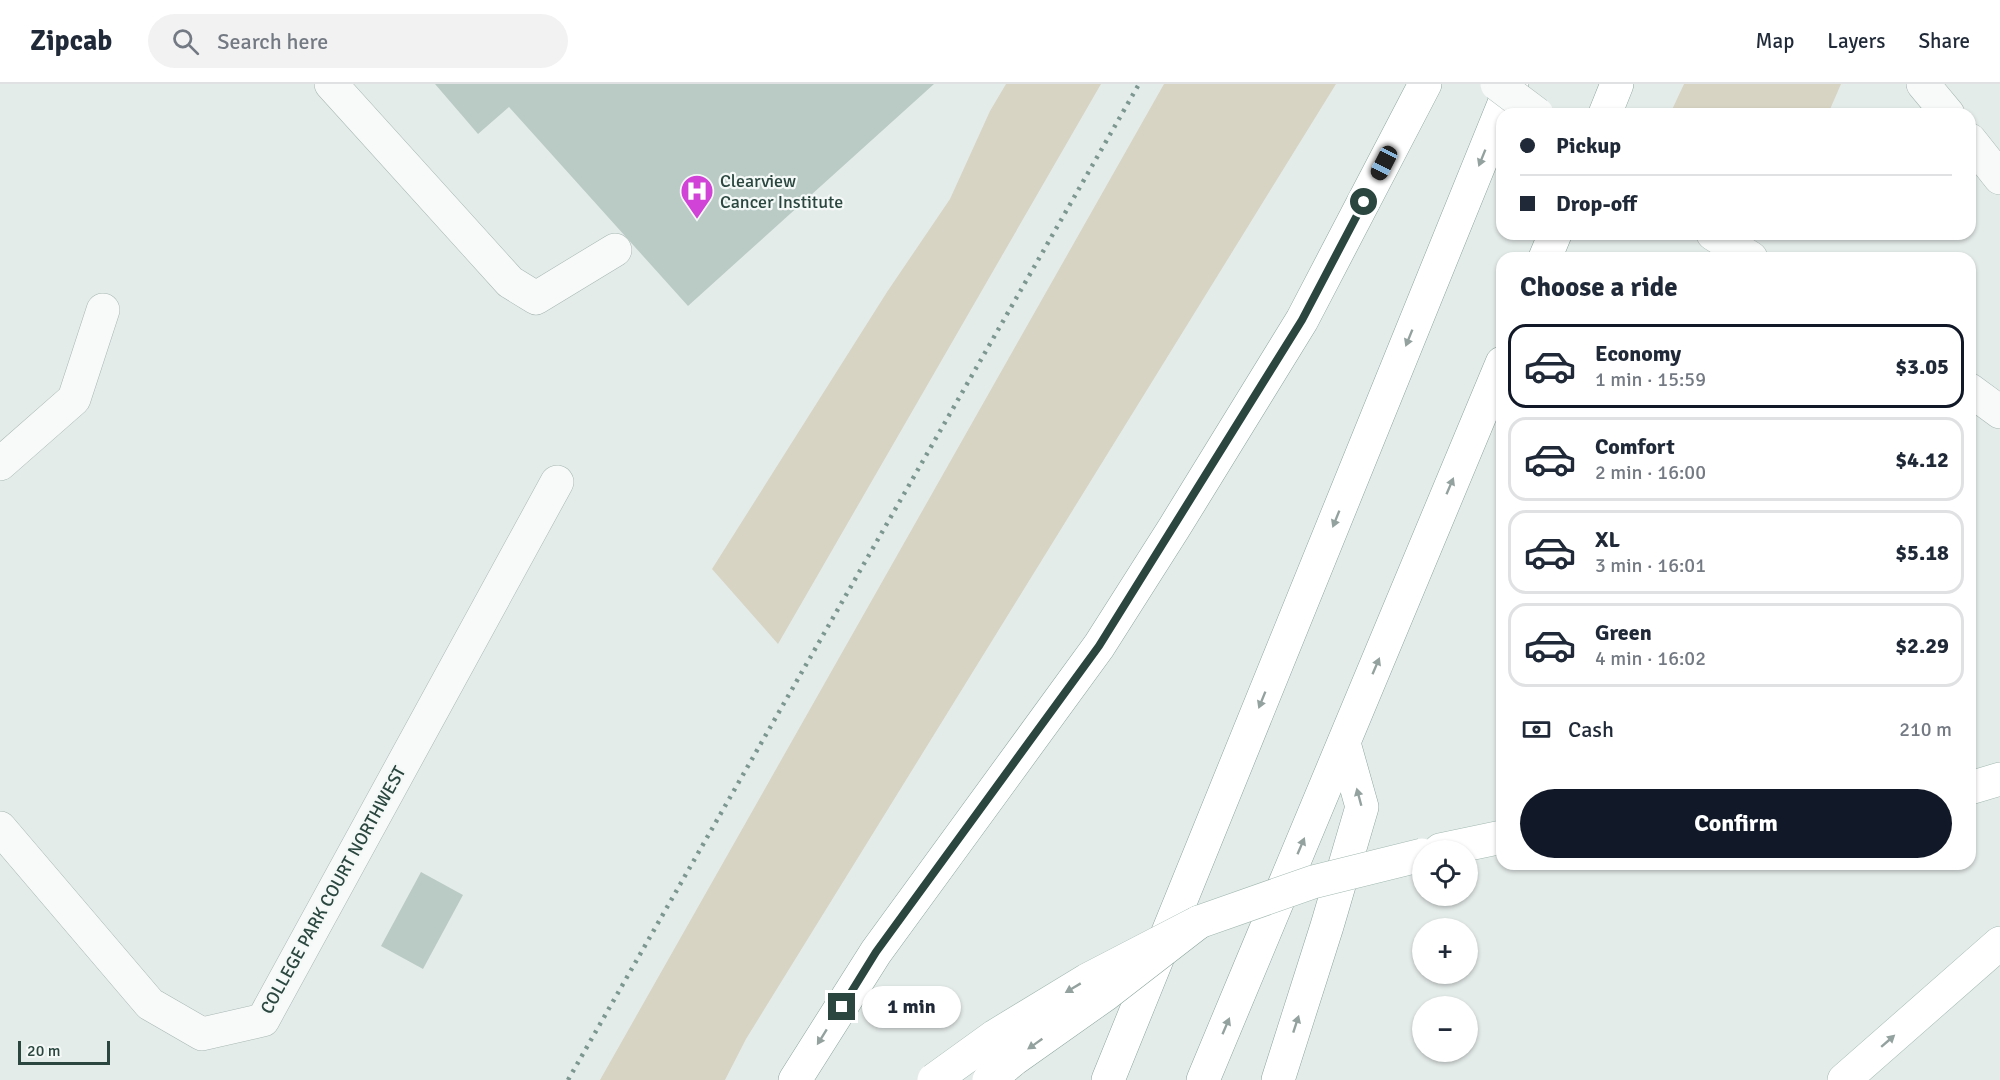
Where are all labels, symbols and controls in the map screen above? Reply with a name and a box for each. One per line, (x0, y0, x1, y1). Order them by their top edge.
search box (148, 14, 568, 68)
text: Zipcab (30, 24, 112, 58)
icon: search (169, 25, 202, 58)
text: Search here (217, 28, 328, 55)
text: Map (1756, 28, 1794, 54)
text: Layers (1827, 28, 1885, 54)
text: Share (1918, 28, 1970, 54)
text: Pickup (1556, 132, 1621, 159)
car (1368, 143, 1400, 183)
one-way arrow (1477, 149, 1487, 167)
place label: Clearview Cancer Institute (720, 170, 843, 213)
hospital icon: Clearview Cancer Institute (679, 173, 715, 220)
route start (1350, 188, 1377, 215)
text: Drop-off (1556, 190, 1637, 217)
text: Choose a ride (1520, 271, 1678, 304)
one-way arrow (1404, 330, 1414, 348)
icon: car (1523, 339, 1577, 393)
text: Economy (1595, 340, 1681, 367)
text: $3.05 (1895, 353, 1949, 380)
text: 1 min · 15:59 (1595, 367, 1706, 392)
icon: car (1523, 432, 1577, 486)
text: Comfort (1595, 433, 1675, 460)
text: $4.12 (1895, 446, 1949, 473)
text: 2 min · 16:00 (1595, 460, 1706, 485)
one-way arrow (1446, 477, 1455, 495)
one-way arrow (1331, 510, 1340, 528)
icon: car (1523, 525, 1577, 579)
text: XL (1595, 526, 1620, 553)
text: $5.18 (1895, 539, 1949, 566)
text: 3 min · 16:01 (1595, 553, 1706, 578)
icon: car (1523, 618, 1577, 672)
text: Green (1595, 619, 1652, 646)
text: $2.29 (1895, 632, 1949, 659)
text: 4 min · 16:02 (1595, 646, 1706, 671)
one-way arrow (1372, 657, 1381, 675)
one-way arrow (1257, 691, 1267, 709)
icon: cash (1520, 713, 1553, 746)
text: Cash (1568, 716, 1614, 743)
text: 210 m (1899, 717, 1952, 742)
street label: COLLEGE PARK COURT NORTHWEST (256, 762, 411, 1018)
one-way arrow (1353, 788, 1363, 807)
button: Confirm (1520, 789, 1952, 858)
one-way arrow (1297, 837, 1306, 855)
map controls (1412, 840, 1478, 1062)
button: locate (1412, 840, 1478, 906)
button: + (1412, 918, 1478, 984)
one-way arrow (1065, 983, 1081, 994)
callout: 1 min (863, 986, 962, 1028)
route end (828, 993, 855, 1020)
text: 1 min (887, 994, 936, 1019)
button: − (1412, 996, 1478, 1062)
one-way arrow (1292, 1015, 1301, 1033)
one-way arrow (1221, 1017, 1231, 1035)
one-way arrow (817, 1029, 828, 1045)
one-way arrow (1880, 1035, 1895, 1048)
scale bar (18, 1038, 110, 1066)
one-way arrow (1027, 1038, 1043, 1050)
text: 20 m (27, 1041, 61, 1061)

